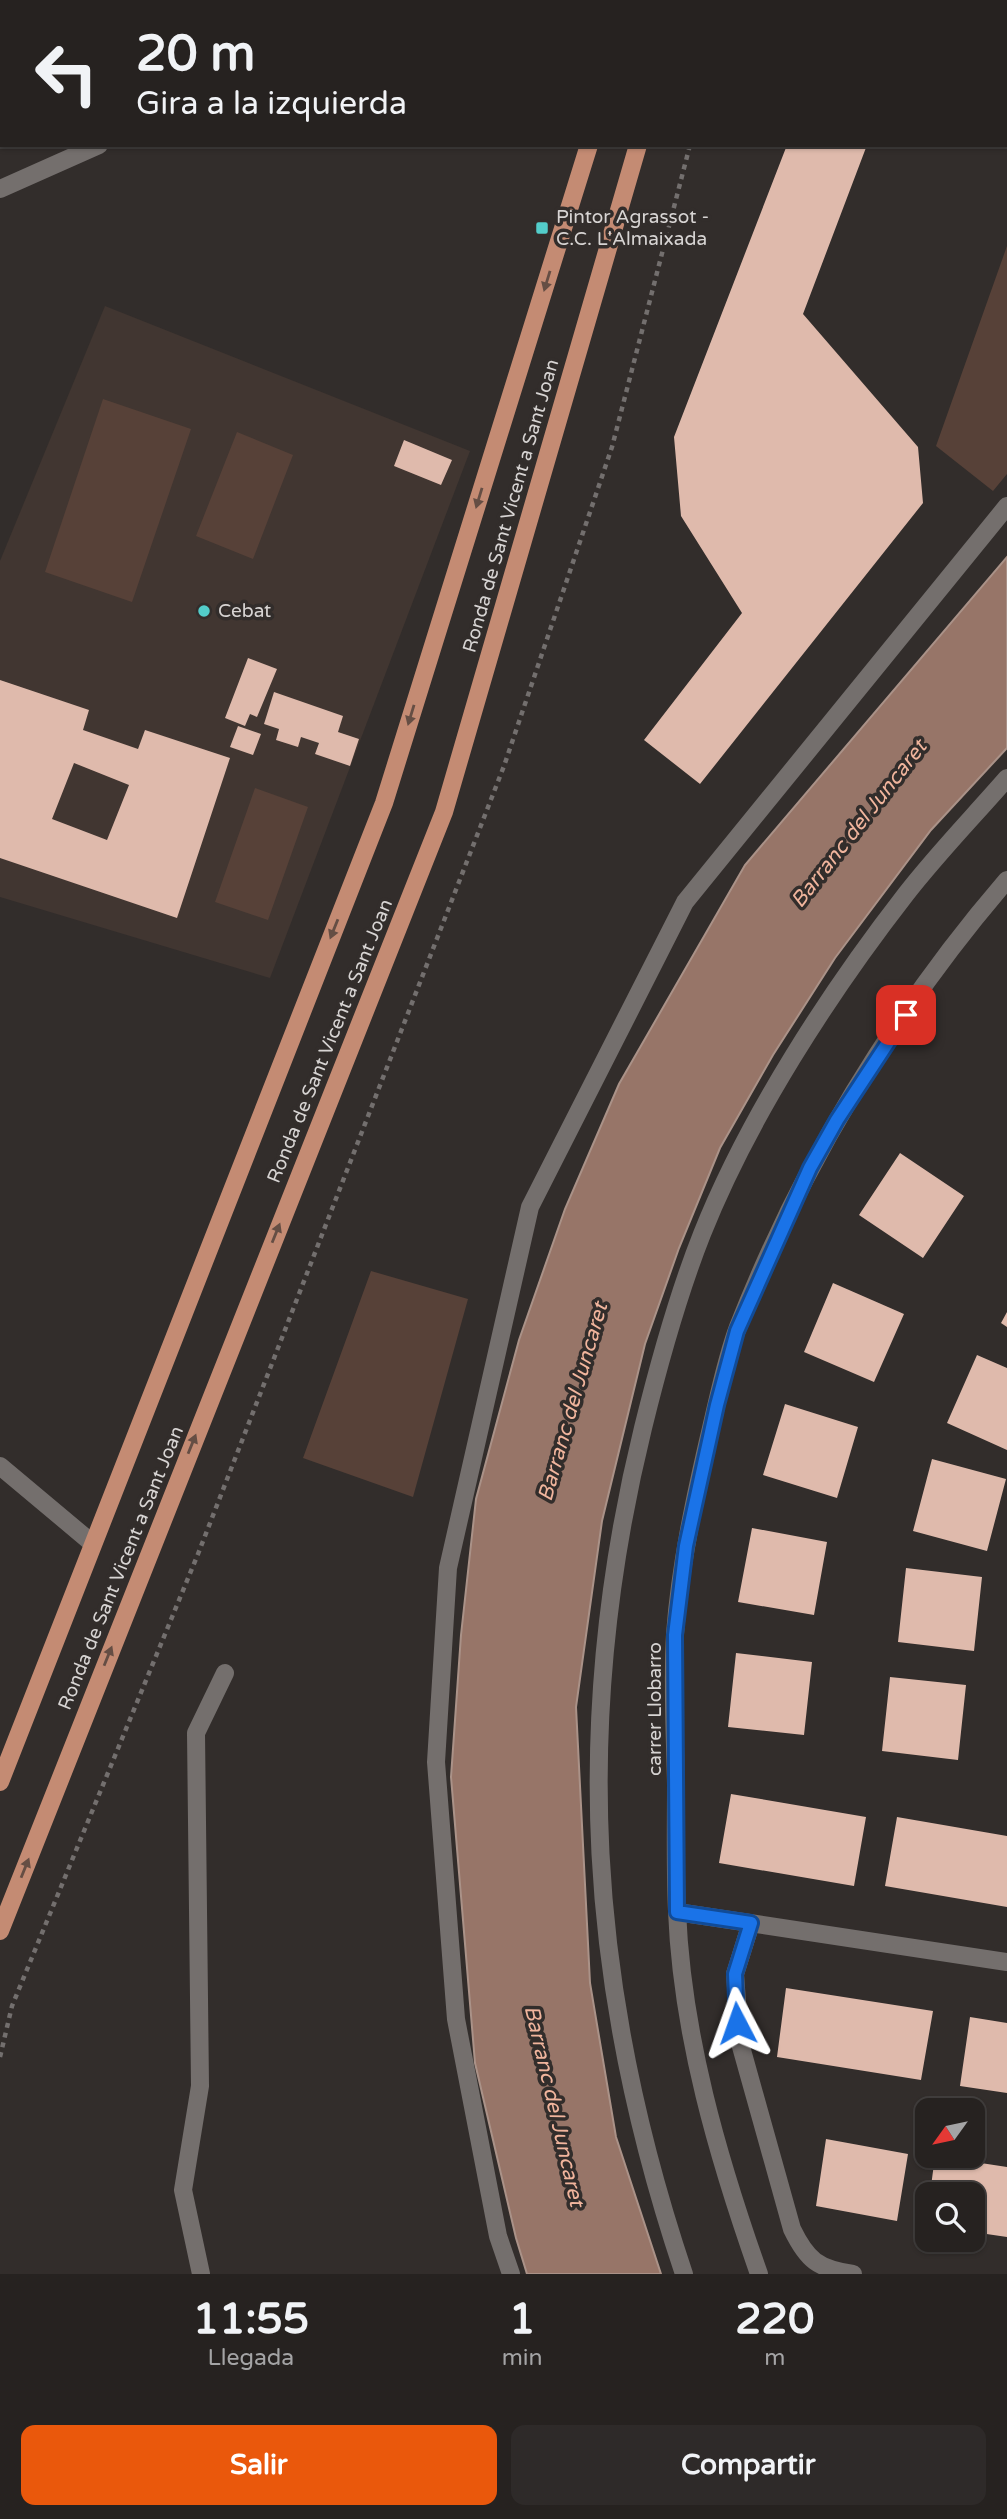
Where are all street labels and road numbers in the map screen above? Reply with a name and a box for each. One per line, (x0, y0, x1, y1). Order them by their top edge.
street label: Ronda de Sant Vicent a Sant Joan (459, 357, 563, 655)
street label: Ronda de Sant Vicent a Sant Joan (263, 896, 397, 1186)
street label: Ronda de Sant Vicent a Sant Joan (54, 1423, 188, 1713)
street label: carrer Llobarro (644, 1642, 666, 1776)

